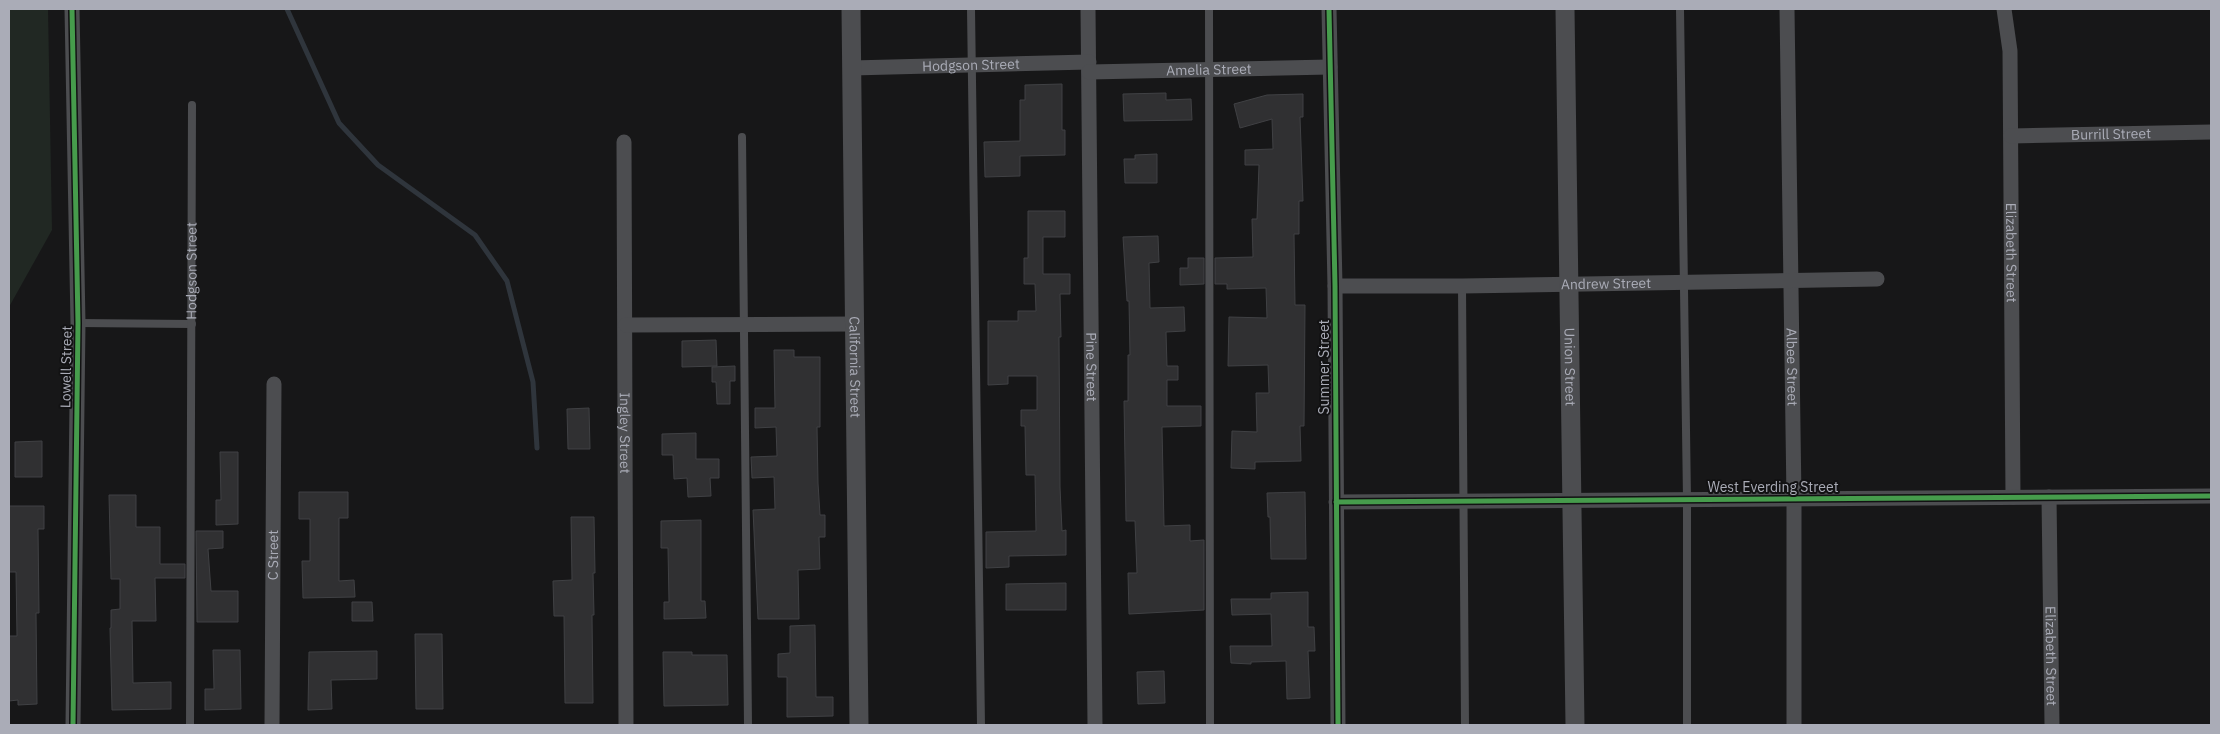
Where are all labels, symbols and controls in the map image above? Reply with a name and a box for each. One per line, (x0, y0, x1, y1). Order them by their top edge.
street label: Hodgson Street (922, 55, 1020, 75)
street label: Amelia Street (1166, 60, 1252, 79)
street label: Burrill Street (2071, 124, 2151, 144)
street label: Elizabeth Street (2002, 203, 2021, 303)
street label: Hodgson Street (182, 222, 201, 320)
street label: Andrew Street (1561, 274, 1651, 293)
street label: California Street (845, 316, 865, 418)
street label: Summer Street (1315, 319, 1333, 415)
street label: Lowell Street (56, 326, 76, 408)
street label: Union Street (1560, 328, 1580, 406)
street label: Albee Street (1783, 328, 1802, 406)
street label: Pine Street (1082, 332, 1101, 402)
street label: Ingley Street (616, 392, 634, 474)
street label: West Everding Street (1707, 478, 1839, 496)
street label: C Street (264, 530, 282, 580)
street label: Elizabeth Street (2041, 606, 2061, 706)

